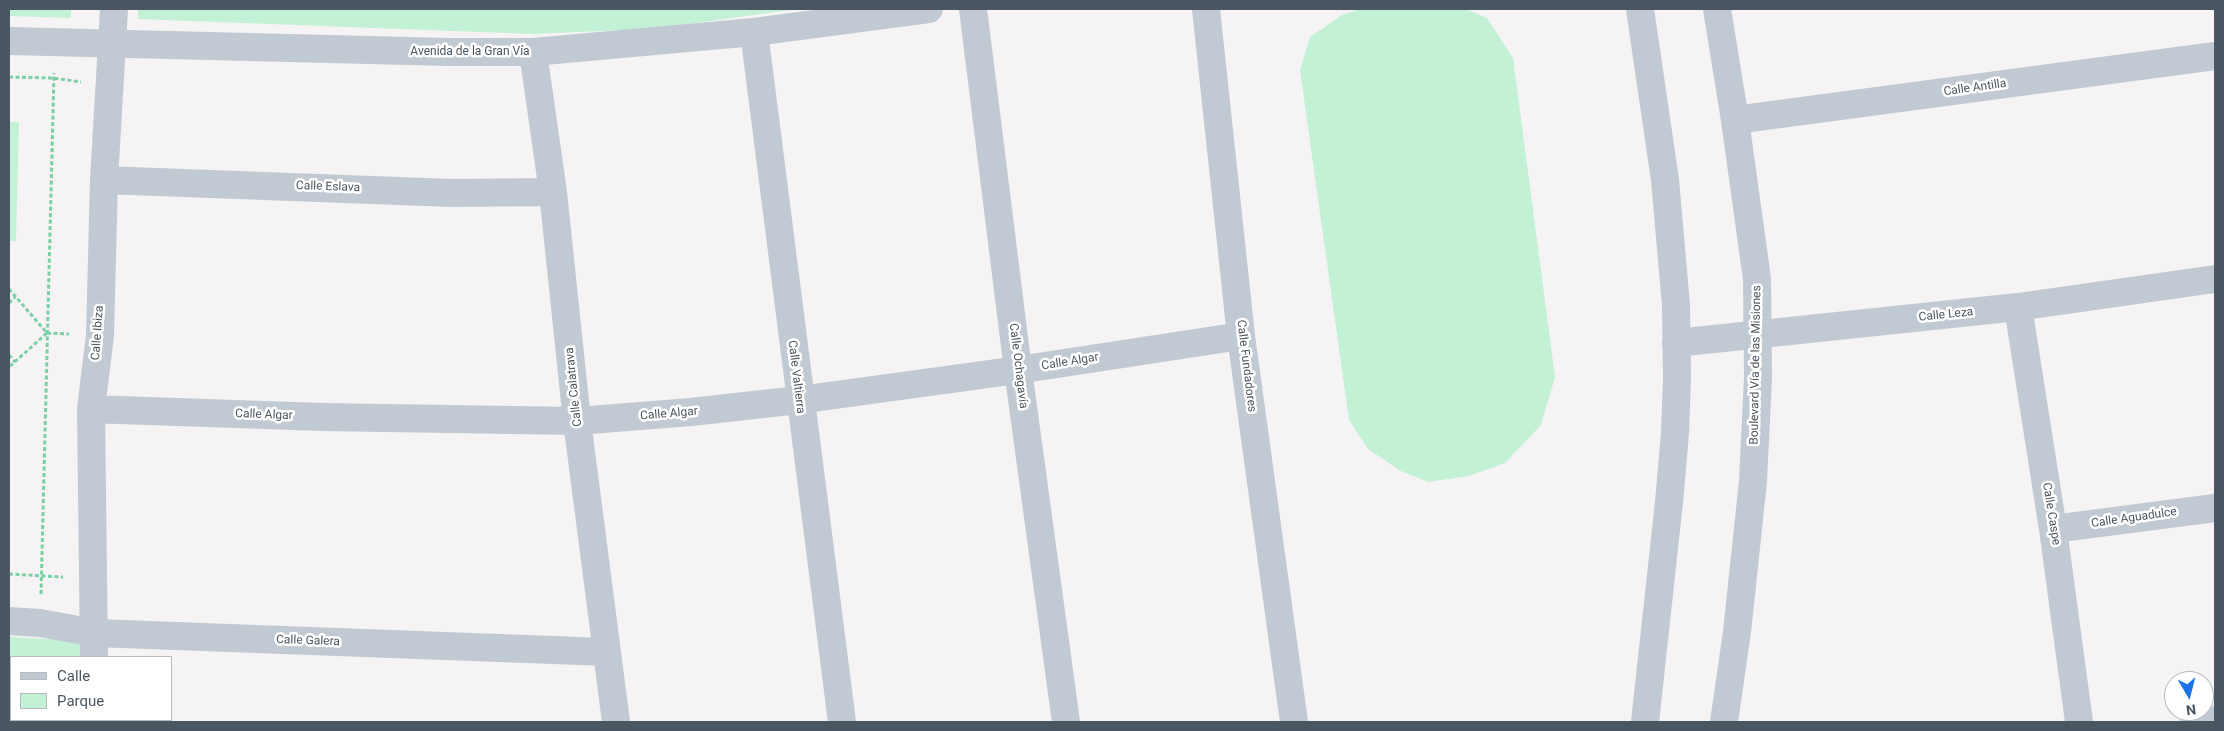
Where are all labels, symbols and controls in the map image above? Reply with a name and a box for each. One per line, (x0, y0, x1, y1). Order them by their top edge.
street label: Avenida de la Gran Vía (410, 45, 530, 59)
street label: Calle Antilla (1943, 76, 2007, 100)
street label: Calle Eslava (296, 179, 360, 195)
street label: Boulevard Vía de las Misiones (1747, 285, 1765, 445)
street label: Calle Ibiza (89, 305, 107, 361)
street label: Calle Leza (1918, 305, 1974, 325)
street label: Calle Fundadores (1233, 319, 1259, 413)
street label: Calle Ochagavía (1006, 323, 1030, 409)
street label: Calle Valtierra (784, 339, 808, 415)
street label: Calle Calatrava (563, 347, 585, 427)
street label: Calle Algar (1040, 350, 1100, 374)
street label: Calle Algar (640, 404, 698, 424)
street label: Calle Algar (235, 407, 293, 423)
street label: Calle Caspe (2039, 482, 2063, 546)
street label: Calle Aguadulce (2090, 505, 2178, 531)
street label: Calle Galera (276, 633, 340, 649)
legend (10, 656, 172, 721)
text: Calle (57, 667, 90, 685)
north arrow (2164, 671, 2214, 721)
text: Parque (57, 692, 104, 710)
text: N (2185, 701, 2197, 718)

